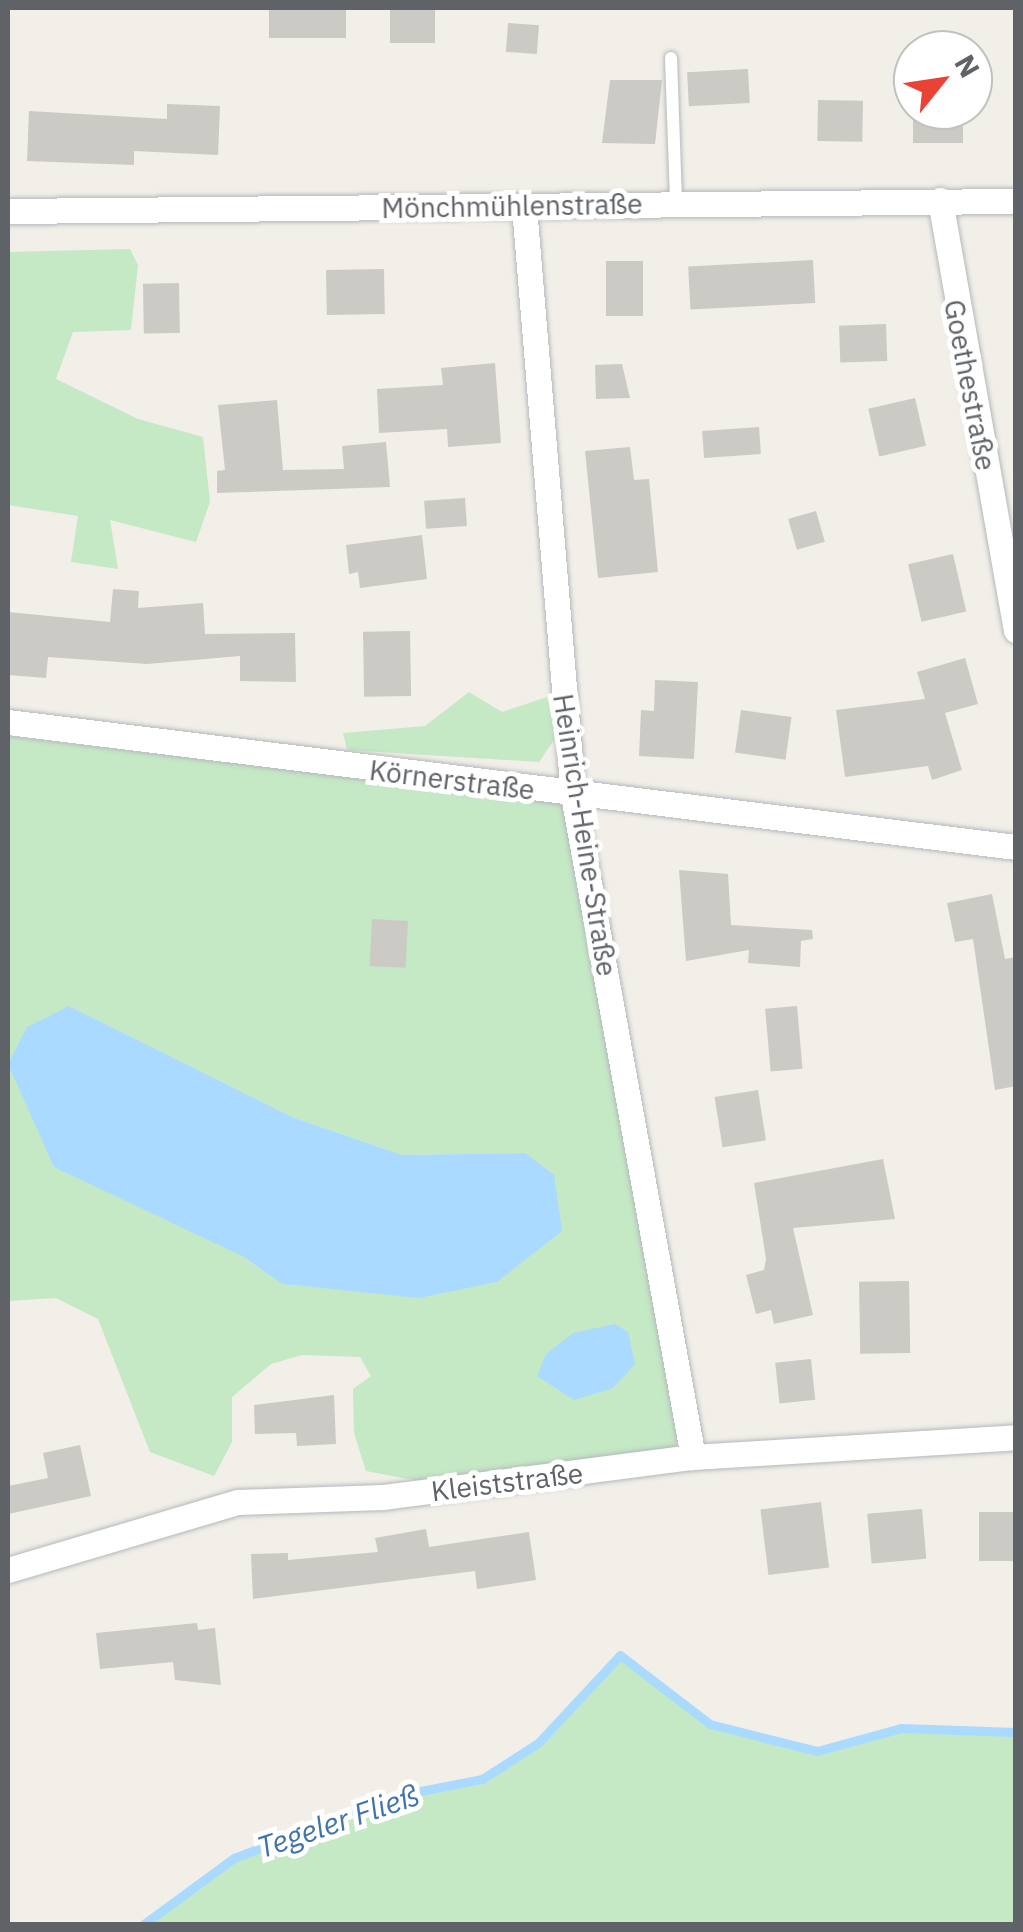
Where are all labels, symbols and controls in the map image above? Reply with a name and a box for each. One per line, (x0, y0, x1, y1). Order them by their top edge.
north arrow (893, 30, 993, 130)
text: N (947, 48, 989, 84)
street label: Mönchmühlenstraße (381, 187, 643, 225)
street label: Goethestraße (937, 297, 1003, 473)
street label: Heinrich-Heine-Straße (546, 691, 624, 979)
street label: Körnerstraße (367, 753, 537, 807)
street label: Kleiststraße (429, 1456, 585, 1508)
water label: Tegeler Fließ (252, 1777, 424, 1865)

